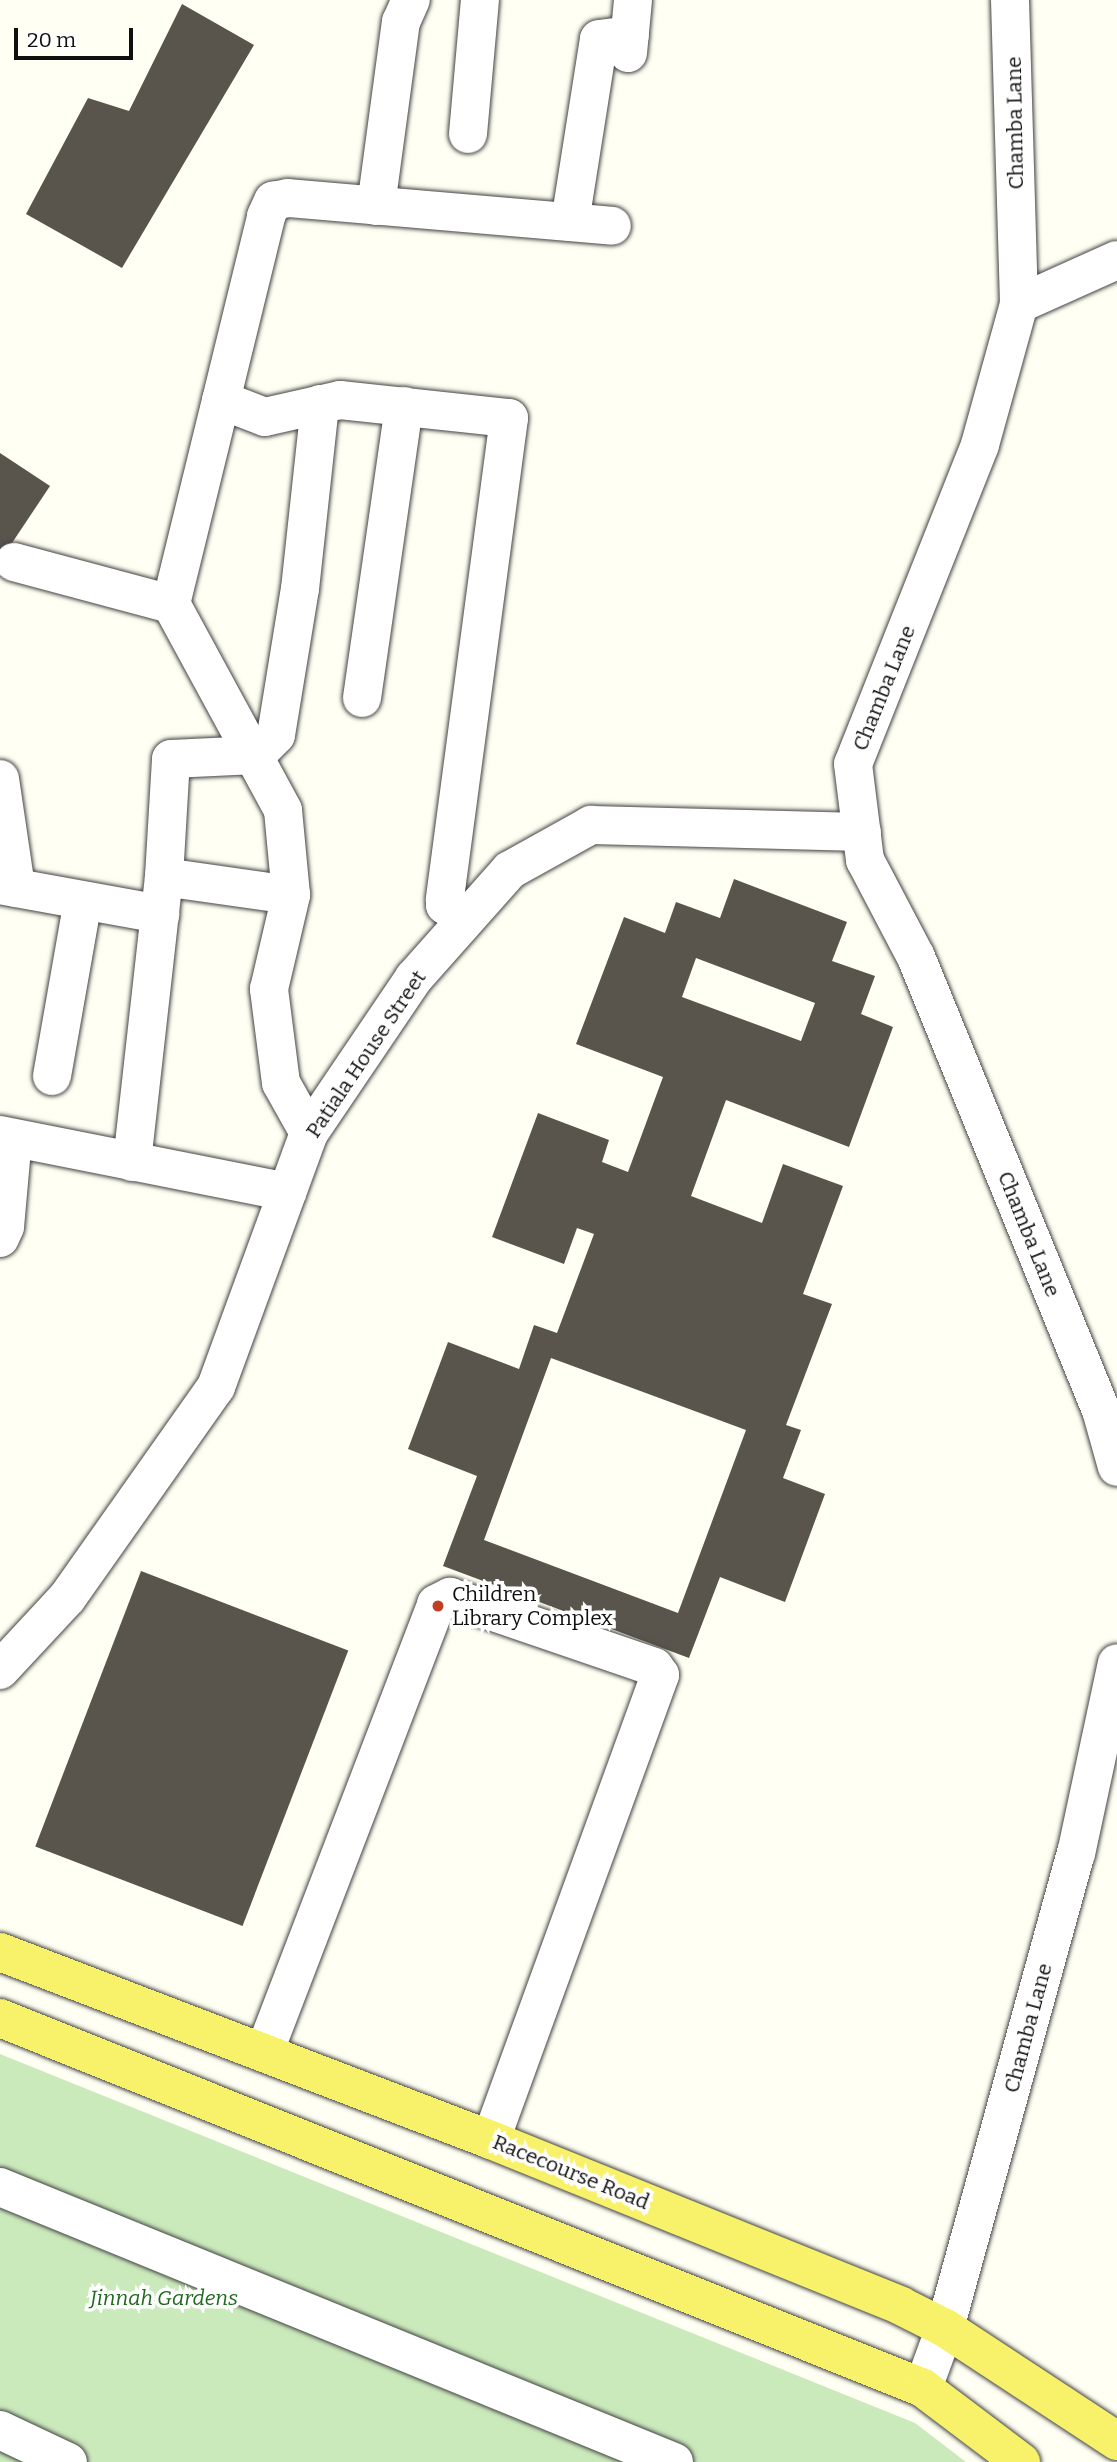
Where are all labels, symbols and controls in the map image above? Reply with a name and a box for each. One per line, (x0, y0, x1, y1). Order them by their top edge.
scale bar (18, 14, 136, 58)
text: 20 m (27, 27, 76, 53)
street label: Chamba Lane (1001, 56, 1029, 190)
street label: Chamba Lane (847, 622, 921, 754)
street label: Patiala House Street (301, 966, 431, 1142)
street label: Chamba Lane (992, 1168, 1066, 1300)
place label: Children Library Complex (452, 1581, 613, 1631)
marker: Children Library Complex (430, 1598, 446, 1614)
street label: Chamba Lane (999, 1961, 1057, 2095)
street label: Racecourse Road (489, 2129, 653, 2215)
park label: Jinnah Gardens (90, 2285, 238, 2311)

